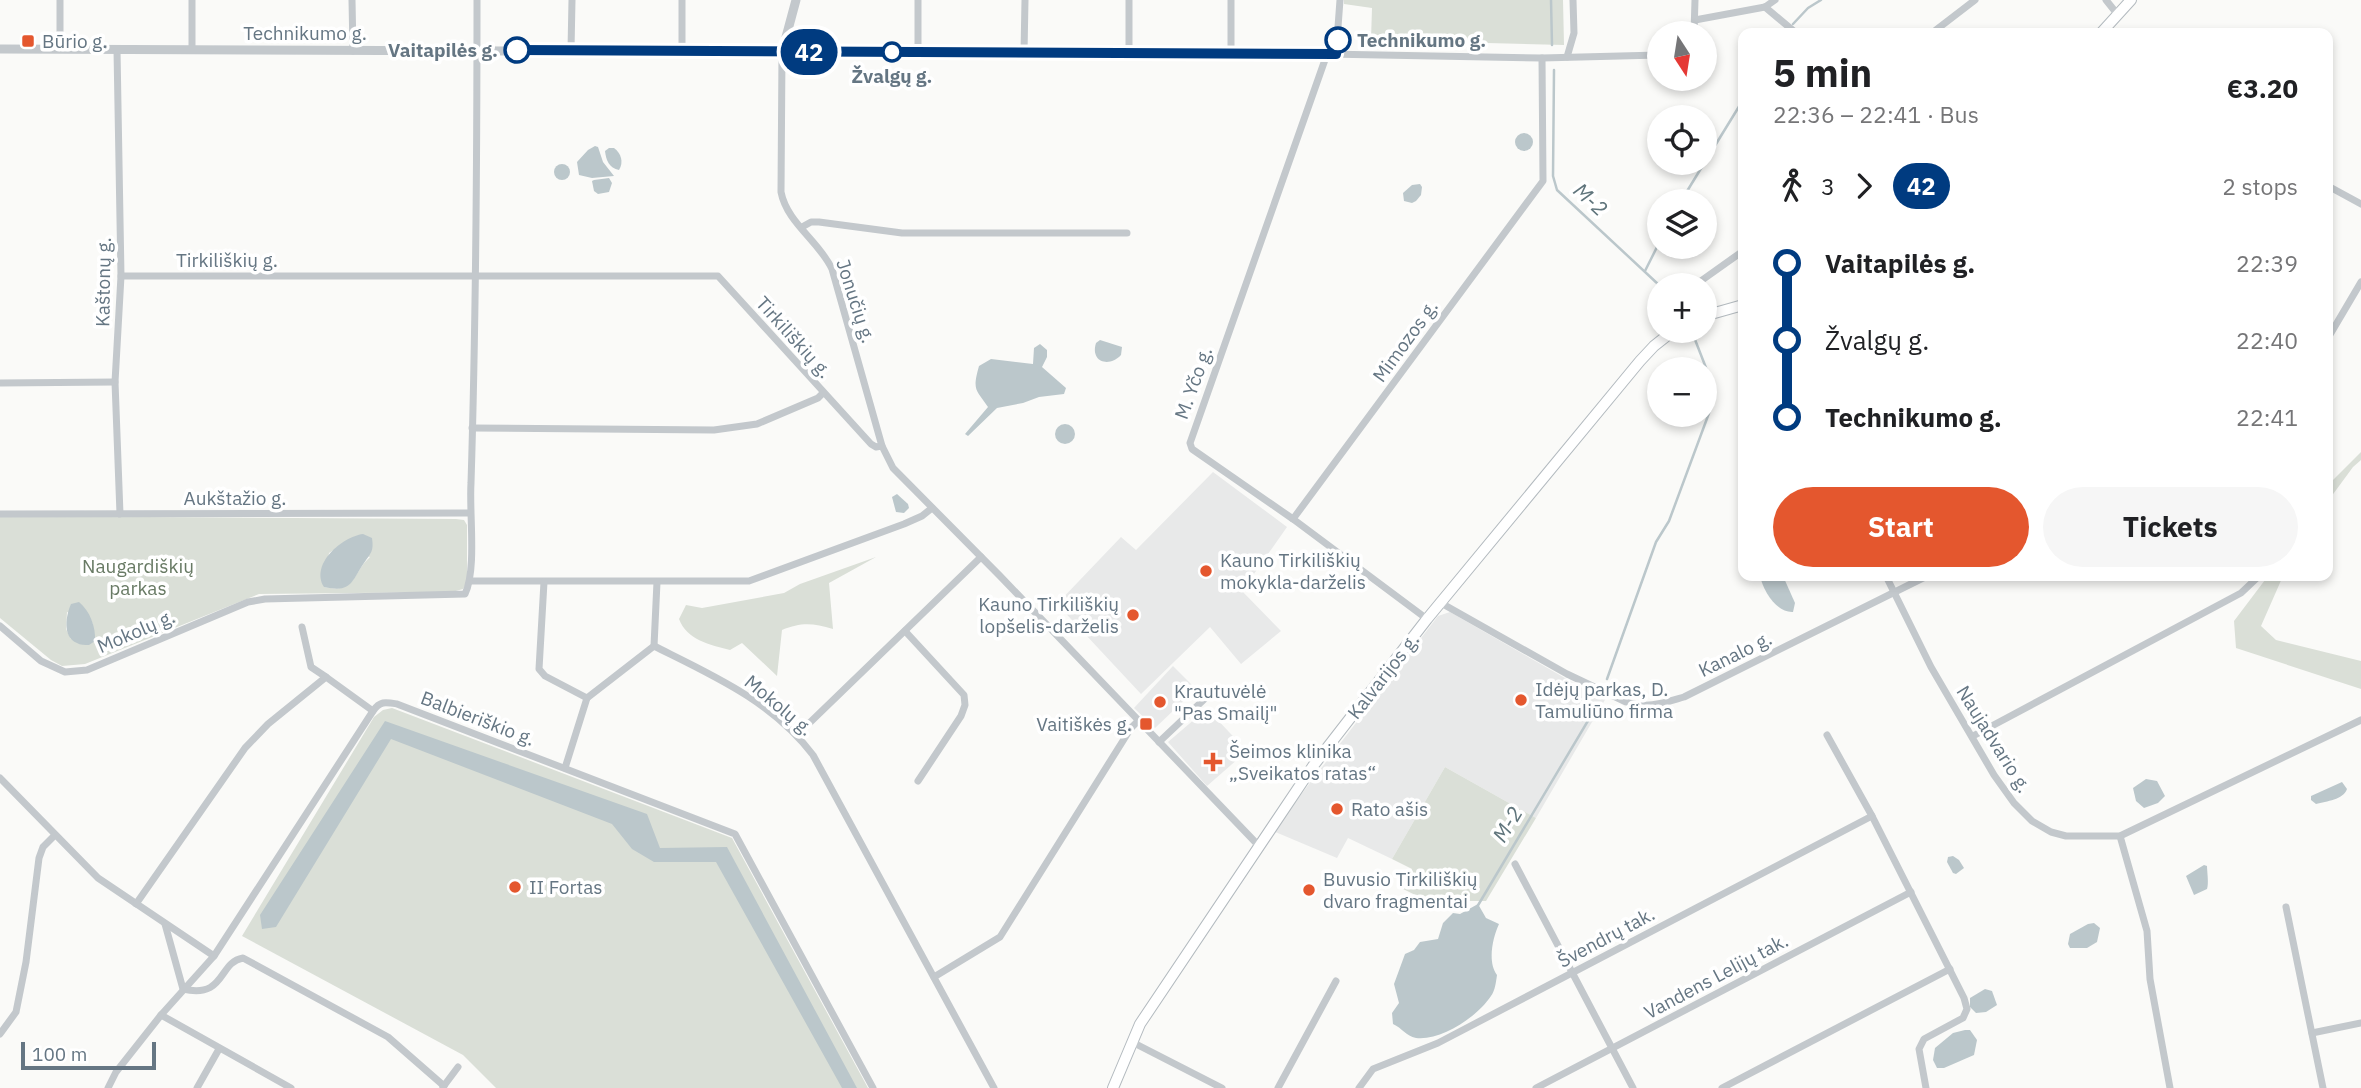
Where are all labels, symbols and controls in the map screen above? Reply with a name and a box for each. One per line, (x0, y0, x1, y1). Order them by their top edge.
street label: Technikumo g. (243, 21, 367, 45)
north arrow (1647, 21, 1717, 91)
map controls (1647, 21, 1717, 427)
marker: Technikumo g. (1325, 27, 1351, 53)
place label: Technikumo g. (1357, 28, 1486, 52)
place label: Būrio g. (42, 29, 108, 53)
line badge: 42 (778, 29, 840, 75)
marker: Būrio g. (20, 33, 36, 49)
text: 42 (795, 36, 823, 68)
marker: Vaitapilės g. (504, 37, 530, 63)
place label: Vaitapilės g. (388, 38, 498, 62)
marker: Žvalgų g. (882, 42, 902, 62)
text: 5 min (1773, 48, 1872, 97)
place label: Žvalgų g. (852, 64, 932, 88)
text: €3.20 (2227, 71, 2298, 105)
text: 22:36 – 22:41 · Bus (1773, 99, 1979, 129)
button: locate (1647, 105, 1717, 175)
icon: walk (1773, 167, 1811, 205)
icon: forward (1845, 167, 1883, 205)
text: 42 (1907, 170, 1936, 202)
text: 3 (1821, 171, 1835, 201)
text: 2 stops (2222, 171, 2298, 201)
water label: M-2 (1568, 176, 1614, 222)
button: layers (1647, 189, 1717, 259)
street label: Kaštonų g. (90, 237, 116, 327)
text: Vaitapilės g. (1825, 246, 1975, 280)
street label: Tirkiliškių g. (176, 248, 278, 272)
text: 22:39 (2236, 248, 2298, 278)
street label: Jonučių g. (831, 256, 881, 346)
button: + (1647, 273, 1717, 343)
street label: Tirkiliškių g. (751, 291, 837, 383)
street label: Mimozos g. (1367, 295, 1443, 387)
text: Žvalgų g. (1825, 323, 1929, 357)
text: 22:40 (2236, 325, 2298, 355)
street label: M. Yčo g. (1169, 343, 1217, 423)
button: − (1647, 357, 1717, 427)
text: Technikumo g. (1825, 400, 2002, 434)
text: 22:41 (2236, 402, 2298, 432)
street label: Aukštažio g. (184, 486, 286, 510)
button: Start (1773, 487, 2029, 567)
button: Tickets (2043, 487, 2298, 567)
place label: Kauno Tirkiliškių mokykla-darželis (1220, 548, 1366, 594)
park label: Naugardiškių parkas (82, 554, 194, 600)
marker: Kauno Tirkiliškių mokykla-darželis (1198, 563, 1214, 579)
place label: Kauno Tirkiliškių lopšelis-darželis (978, 592, 1119, 638)
street label: Mokolų g. (93, 604, 179, 658)
marker: Kauno Tirkiliškių lopšelis-darželis (1125, 607, 1141, 623)
street label: Kanalo g. (1694, 626, 1776, 682)
street label: Kalvarijos g. (1342, 628, 1424, 724)
street label: Mokolų g. (740, 669, 818, 741)
place label: Idėjų parkas, D. Tamuliūno firma (1535, 677, 1673, 723)
place label: Krautuvėlė "Pas Smailį" (1174, 679, 1278, 725)
street label: Naujadvario g. (1952, 681, 2036, 797)
street label: Balbieriškio g. (418, 685, 538, 751)
marker: Idėjų parkas, D. Tamuliūno firma (1513, 692, 1529, 708)
marker: Krautuvėlė "Pas Smailį" (1152, 694, 1168, 710)
place label: Vaitiškės g. (1036, 712, 1132, 736)
marker: Vaitiškės g. (1138, 716, 1154, 732)
place label: Šeimos klinika „Sveikatos ratas“ (1229, 739, 1376, 785)
marker: Šeimos klinika „Sveikatos ratas“ (1203, 752, 1223, 772)
place label: Rato ašis (1351, 797, 1428, 821)
marker: Rato ašis (1329, 801, 1345, 817)
water label: M-2 (1485, 801, 1529, 847)
place label: Buvusio Tirkiliškių dvaro fragmentai (1323, 867, 1478, 913)
place label: II Fortas (529, 875, 603, 899)
marker: II Fortas (507, 879, 523, 895)
marker: Buvusio Tirkiliškių dvaro fragmentai (1301, 882, 1317, 898)
street label: Švendrų tak. (1553, 901, 1659, 973)
street label: Vandens Lelijų tak. (1640, 928, 1792, 1024)
scale bar (21, 1039, 156, 1071)
text: 100 m (32, 1042, 87, 1066)

